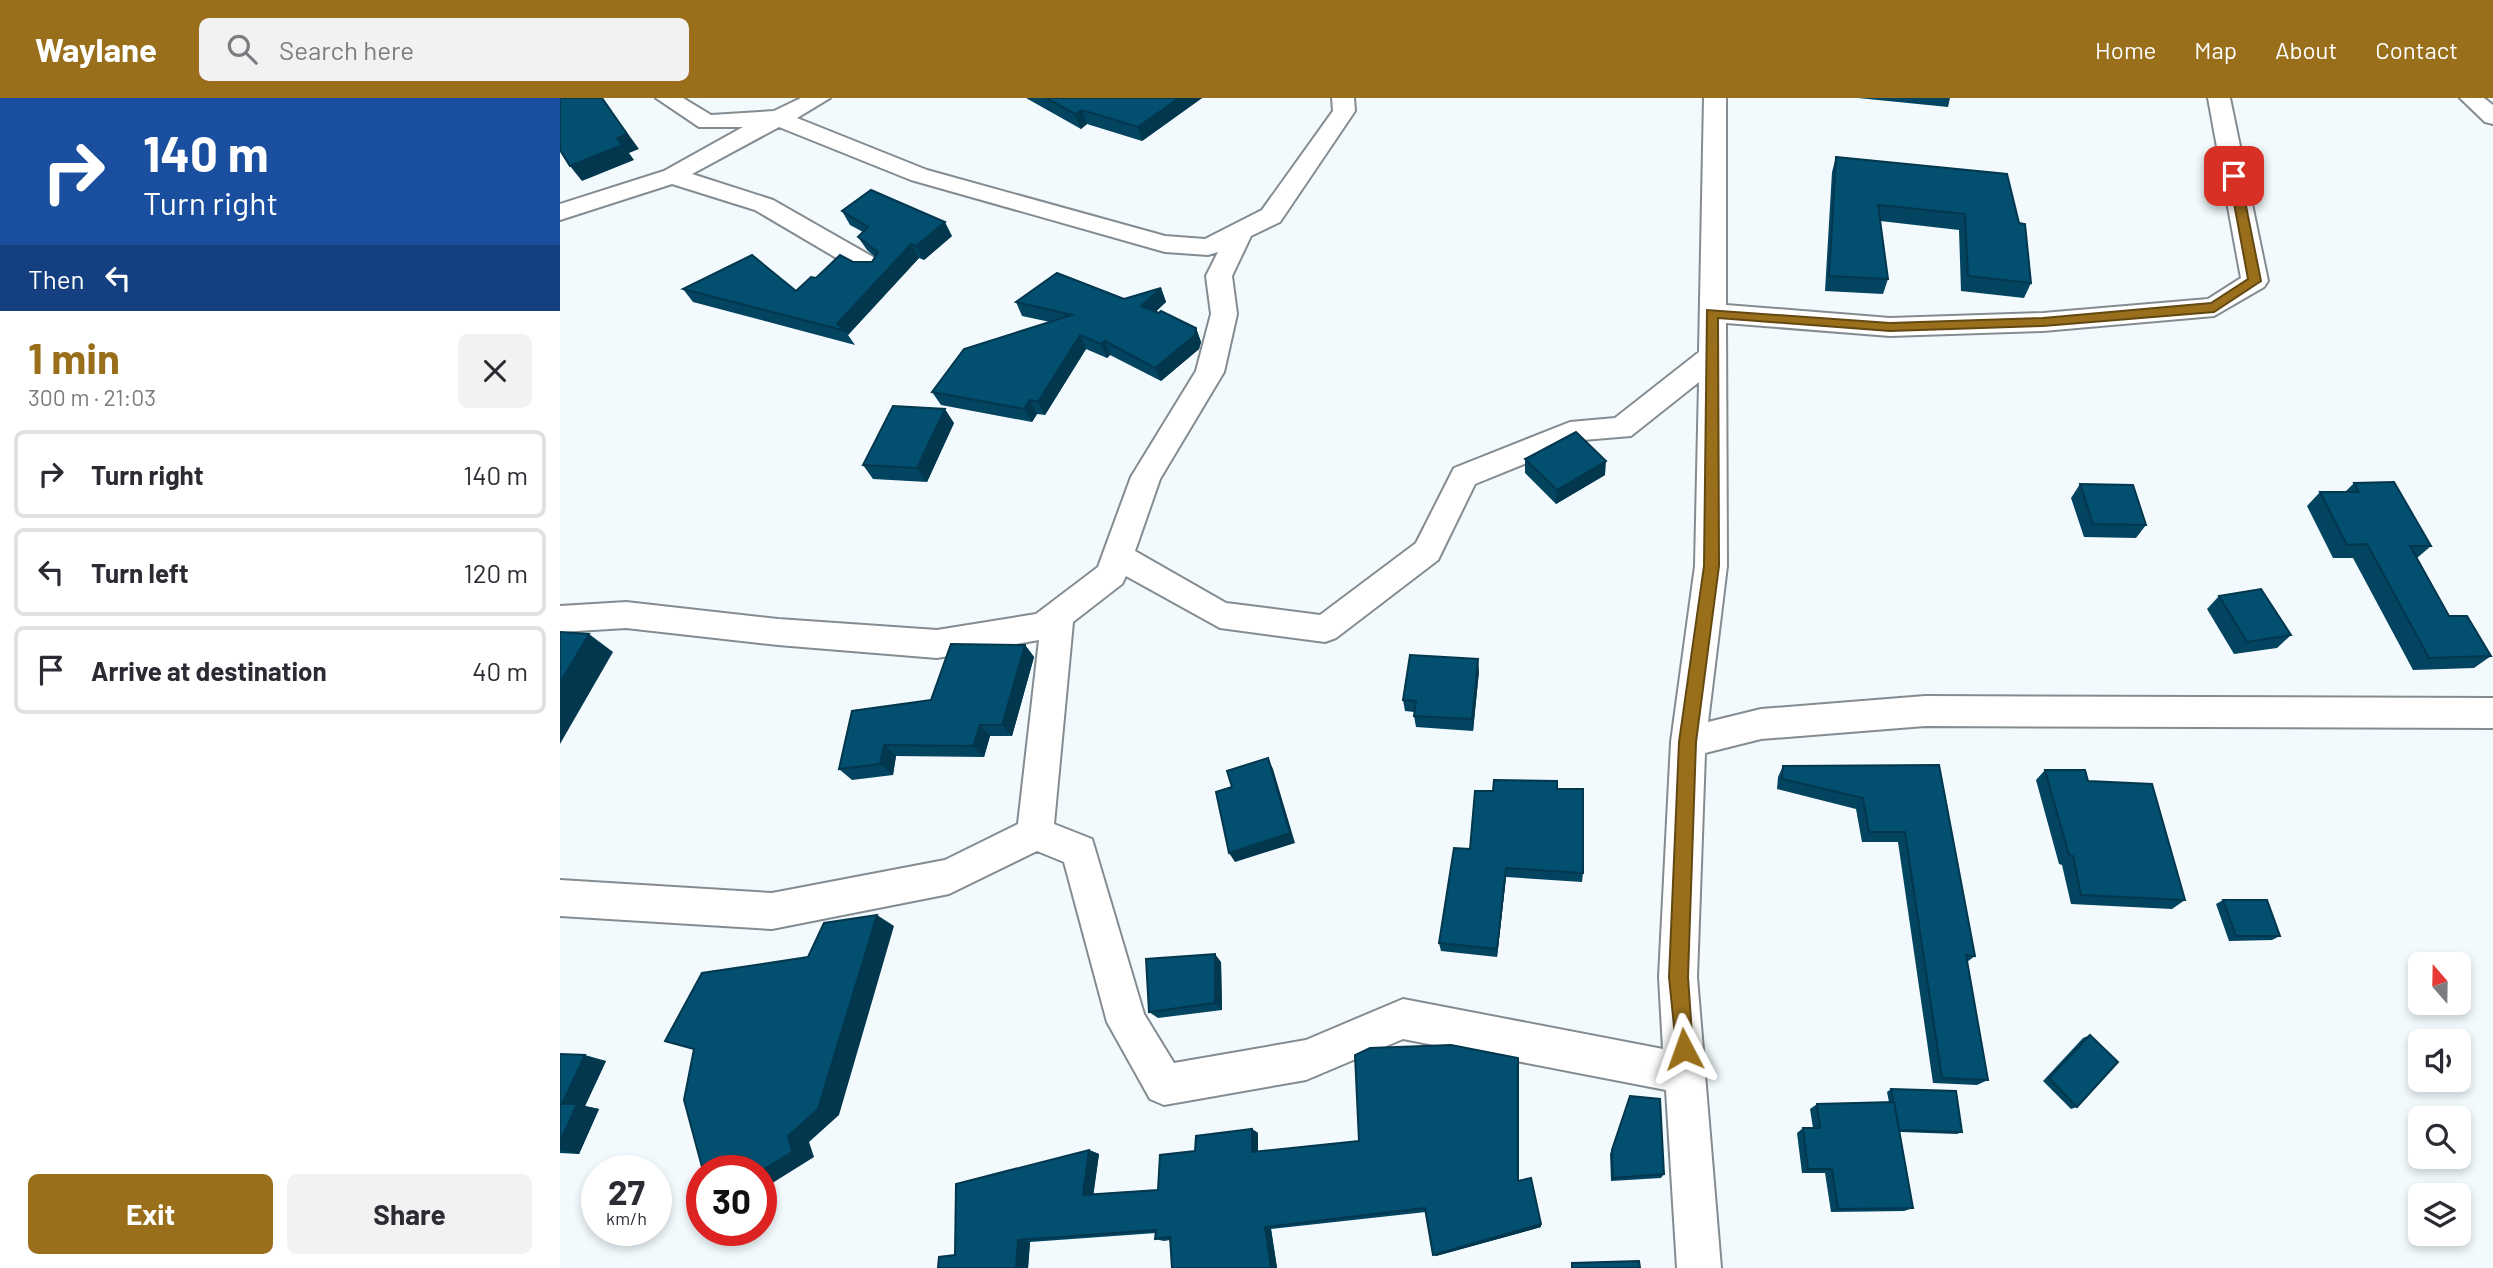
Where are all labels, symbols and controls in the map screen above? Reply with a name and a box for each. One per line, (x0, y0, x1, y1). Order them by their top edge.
search box (199, 18, 689, 81)
text: Waylane (35, 29, 157, 69)
icon: search (223, 30, 261, 68)
text: Search here (279, 34, 414, 65)
text: Home (2095, 35, 2156, 64)
text: Map (2194, 35, 2237, 64)
text: About (2275, 35, 2337, 64)
text: Contact (2375, 35, 2458, 64)
text: 140 m (143, 123, 269, 182)
icon: right (28, 126, 119, 217)
pin (2204, 146, 2264, 206)
icon: arrive (2215, 157, 2253, 195)
text: Turn right (143, 183, 278, 221)
icon: left (99, 259, 137, 297)
text: Then (28, 263, 85, 294)
text: 1 min (28, 332, 120, 382)
button: close (458, 334, 532, 408)
text: 300 m · 21:03 (28, 383, 156, 411)
icon: right (32, 455, 70, 493)
text: Turn right (91, 459, 204, 490)
text: 140 m (463, 459, 528, 490)
icon: left (32, 553, 70, 591)
text: Turn left (91, 557, 189, 588)
text: 120 m (464, 557, 528, 588)
icon: arrive (32, 651, 70, 689)
text: Arrive at destination (91, 655, 327, 686)
text: 40 m (472, 655, 528, 686)
north arrow (2408, 952, 2471, 1015)
map controls (2408, 952, 2471, 1246)
position arrow (1647, 1012, 1721, 1086)
button: sound (2408, 1029, 2471, 1092)
button: search (2408, 1106, 2471, 1169)
speed limit sign: 30 (686, 1155, 777, 1246)
text: 27 (608, 1170, 645, 1212)
button: Exit (28, 1174, 273, 1254)
button: Share (287, 1174, 532, 1254)
button: layers (2408, 1183, 2471, 1246)
text: km/h (606, 1207, 647, 1229)

